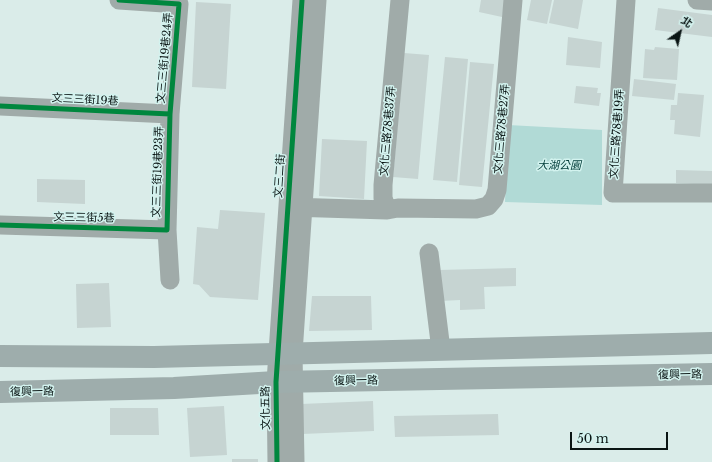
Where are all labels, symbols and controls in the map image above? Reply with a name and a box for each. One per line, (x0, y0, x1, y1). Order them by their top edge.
street label: 文三三街19巷24弄 (154, 12, 176, 104)
north arrow (660, 12, 700, 52)
text: 北 (678, 13, 695, 31)
street label: 文化三路78巷27弄 (491, 83, 513, 175)
street label: 文化三路78巷37弄 (377, 85, 399, 177)
street label: 文化三路78巷19弄 (607, 89, 627, 179)
street label: 文三三街19巷 (51, 92, 119, 108)
street label: 文三三街19巷23弄 (150, 126, 166, 218)
street label: 文三二街 (272, 154, 288, 198)
park label: 大湖公園 (537, 159, 581, 173)
street label: 文三三街5巷 (53, 211, 115, 225)
street label: 復興一路 (658, 368, 702, 382)
street label: 復興一路 (334, 374, 378, 388)
street label: 復興一路 (10, 385, 54, 399)
street label: 文化五路 (259, 386, 273, 430)
scale bar (572, 424, 670, 450)
text: 50 m (577, 431, 609, 446)

